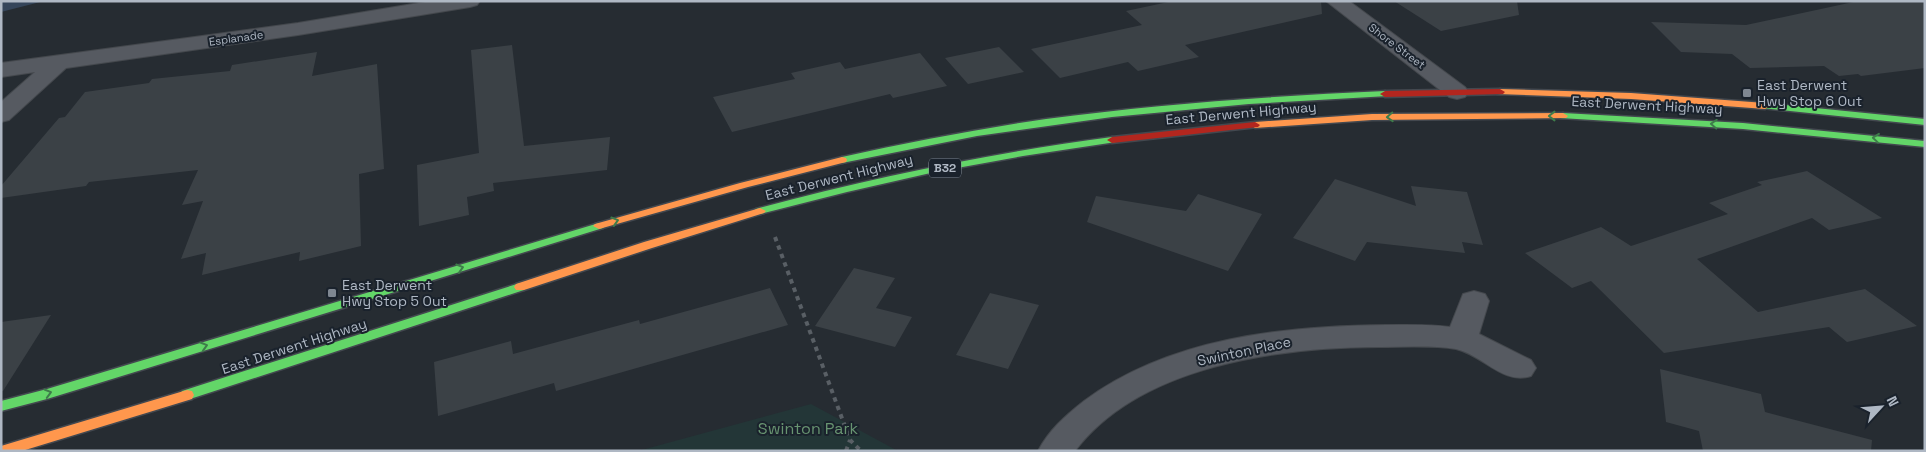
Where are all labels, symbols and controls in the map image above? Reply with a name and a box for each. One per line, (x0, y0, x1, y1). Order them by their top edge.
street label: Shore Street (1366, 20, 1428, 72)
street label: Esplanade (208, 27, 264, 49)
place label: East Derwent Hwy Stop 6 Out (1757, 76, 1862, 110)
marker: East Derwent Hwy Stop 6 Out (1741, 87, 1753, 99)
street label: East Derwent Highway (1571, 92, 1723, 118)
street label: East Derwent Highway (1165, 97, 1317, 129)
one-way arrow (1548, 111, 1556, 121)
one-way arrow (1385, 112, 1393, 123)
one-way arrow (1710, 118, 1718, 129)
one-way arrow (1872, 133, 1880, 144)
street label: East Derwent Highway (763, 150, 915, 204)
road number: B32 (929, 158, 961, 178)
one-way arrow (611, 216, 619, 226)
one-way arrow (455, 264, 463, 274)
place label: East Derwent Hwy Stop 5 Out (342, 276, 447, 310)
marker: East Derwent Hwy Stop 5 Out (326, 287, 338, 299)
street label: East Derwent Highway (219, 314, 369, 378)
street label: Swinton Place (1196, 332, 1292, 370)
one-way arrow (199, 342, 208, 352)
north arrow (1856, 382, 1906, 432)
one-way arrow (44, 389, 52, 399)
text: N (1883, 393, 1903, 409)
park label: Swinton Park (758, 418, 859, 439)

